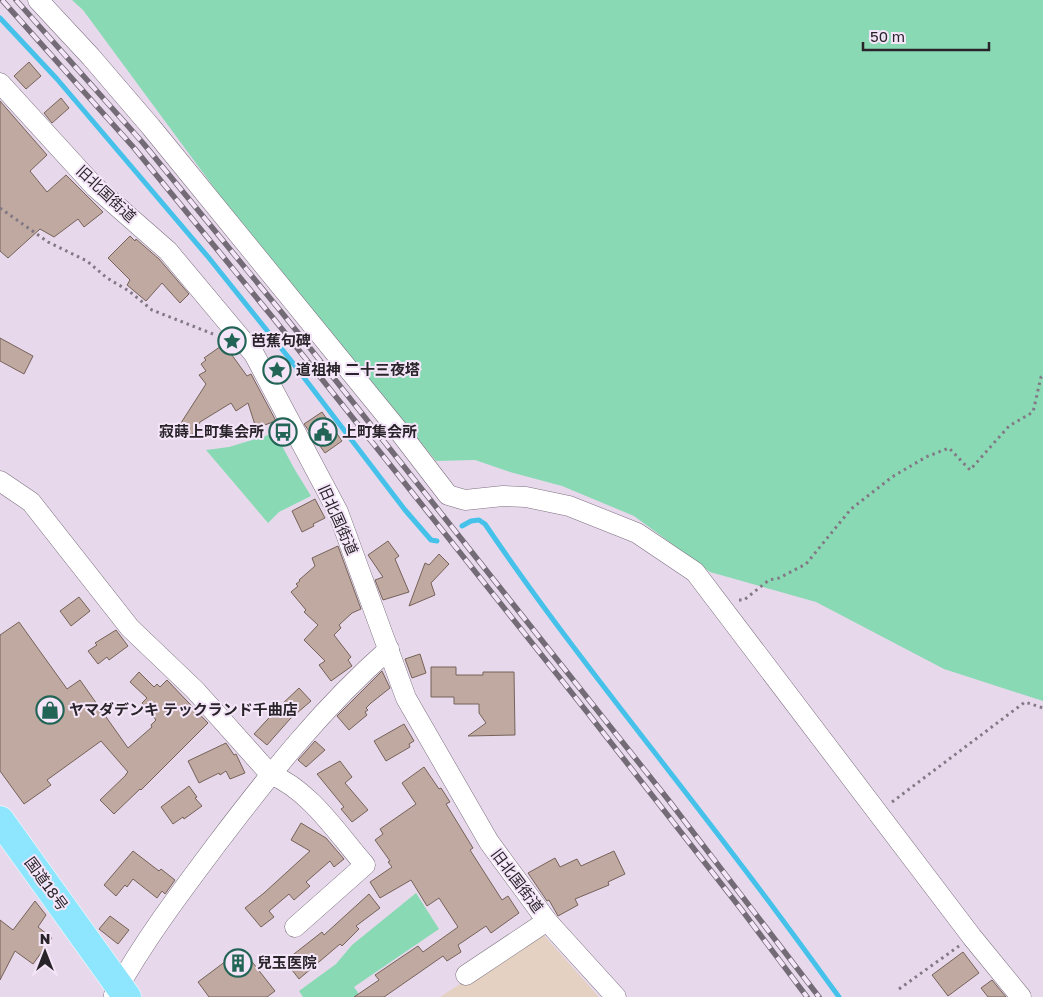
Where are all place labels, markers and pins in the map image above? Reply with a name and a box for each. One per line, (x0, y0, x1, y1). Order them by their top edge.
place icon: 芭蕉句碑 (217, 326, 247, 356)
place label: 芭蕉句碑 (251, 331, 311, 349)
place icon: 道祖神 二十三夜塔 (262, 355, 292, 385)
place label: 道祖神 二十三夜塔 (296, 360, 420, 378)
bus stop icon: 寂蒔上町集会所 (268, 417, 298, 447)
public building icon: 上町集会所 (308, 417, 338, 447)
place label: 寂蒔上町集会所 (159, 422, 264, 440)
place label: 上町集会所 (342, 422, 417, 440)
shop icon: ヤマダデンキ テックランド千曲店 (35, 695, 65, 725)
place label: ヤマダデンキ テックランド千曲店 (69, 700, 298, 718)
building icon: 兒玉医院 (223, 948, 253, 978)
place label: 兒玉医院 (257, 953, 317, 971)

